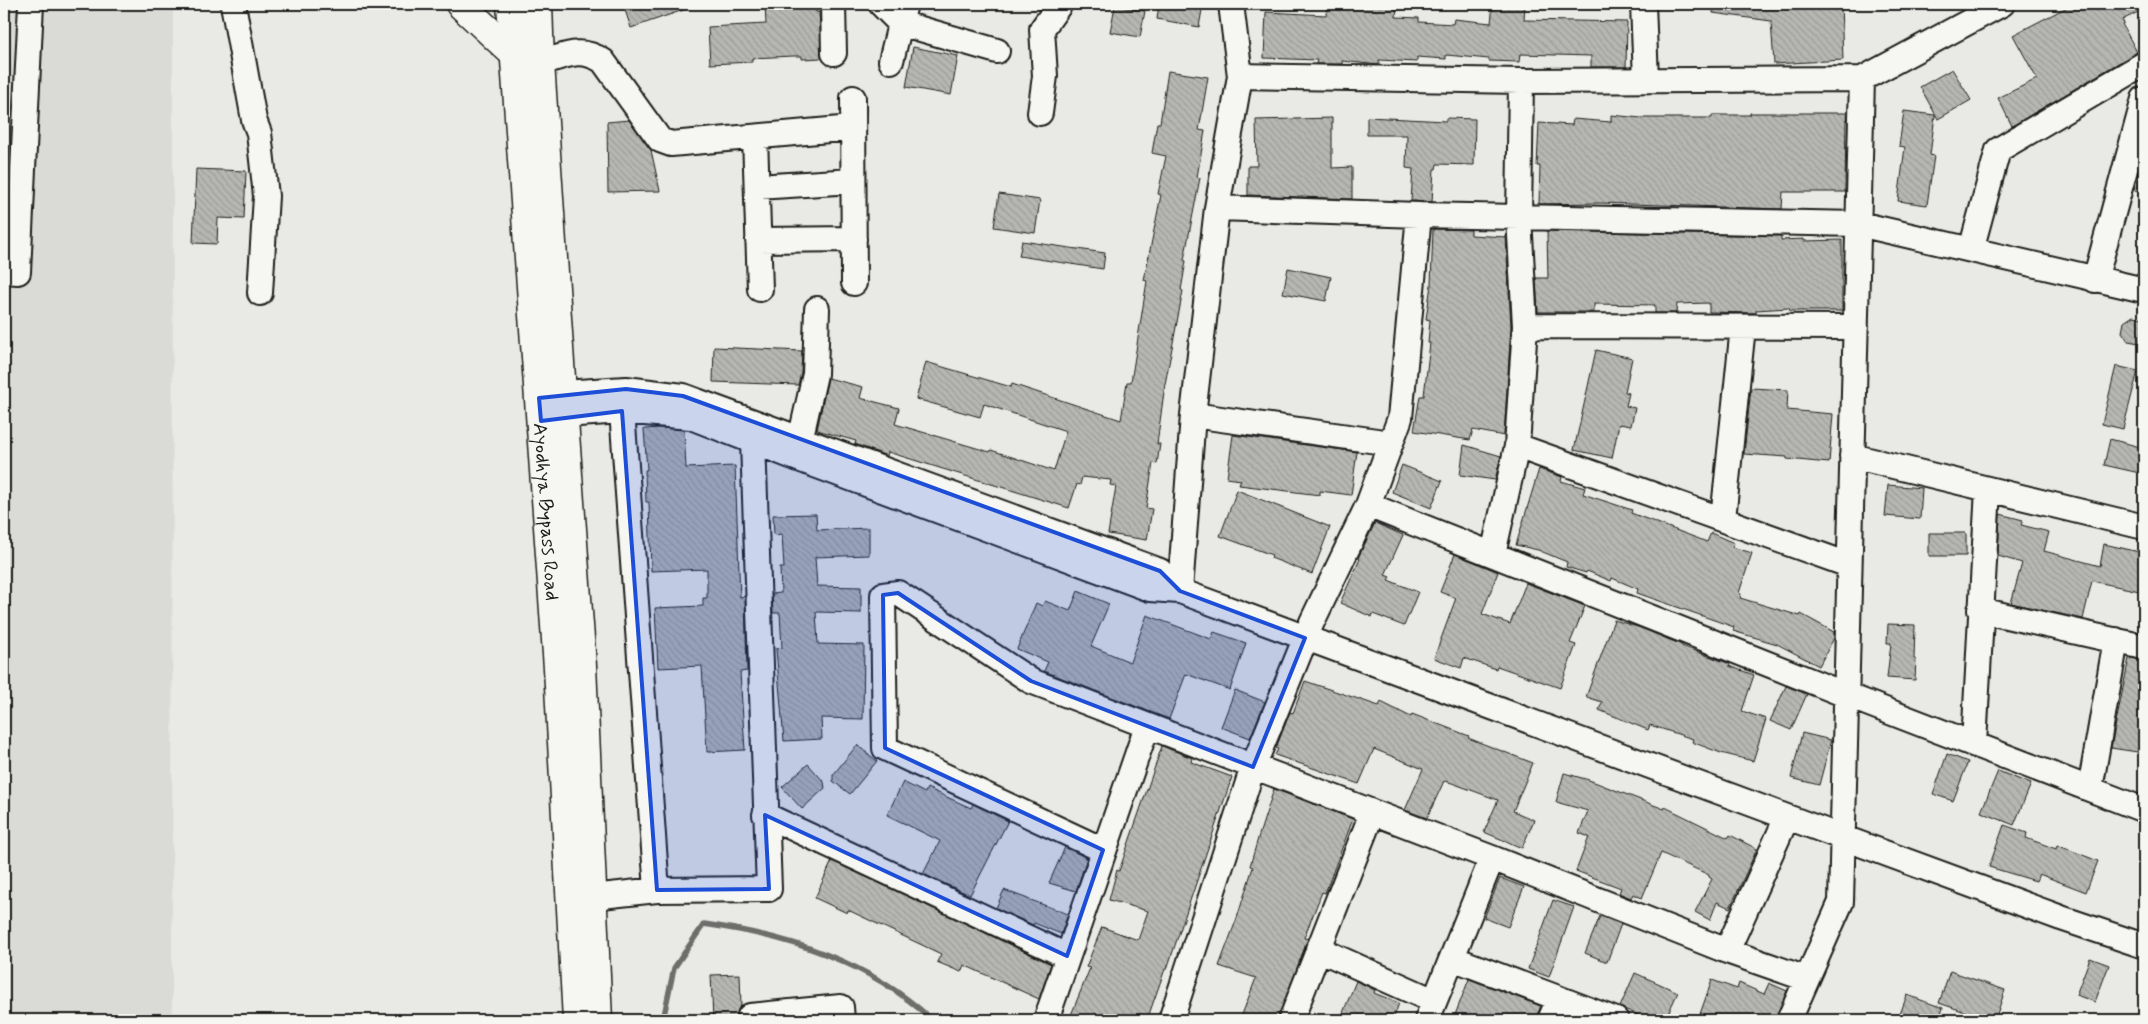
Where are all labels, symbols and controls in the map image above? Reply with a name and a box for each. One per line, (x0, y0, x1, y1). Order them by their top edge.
street label: Ayodhya Bypass Road (526, 422, 565, 602)

